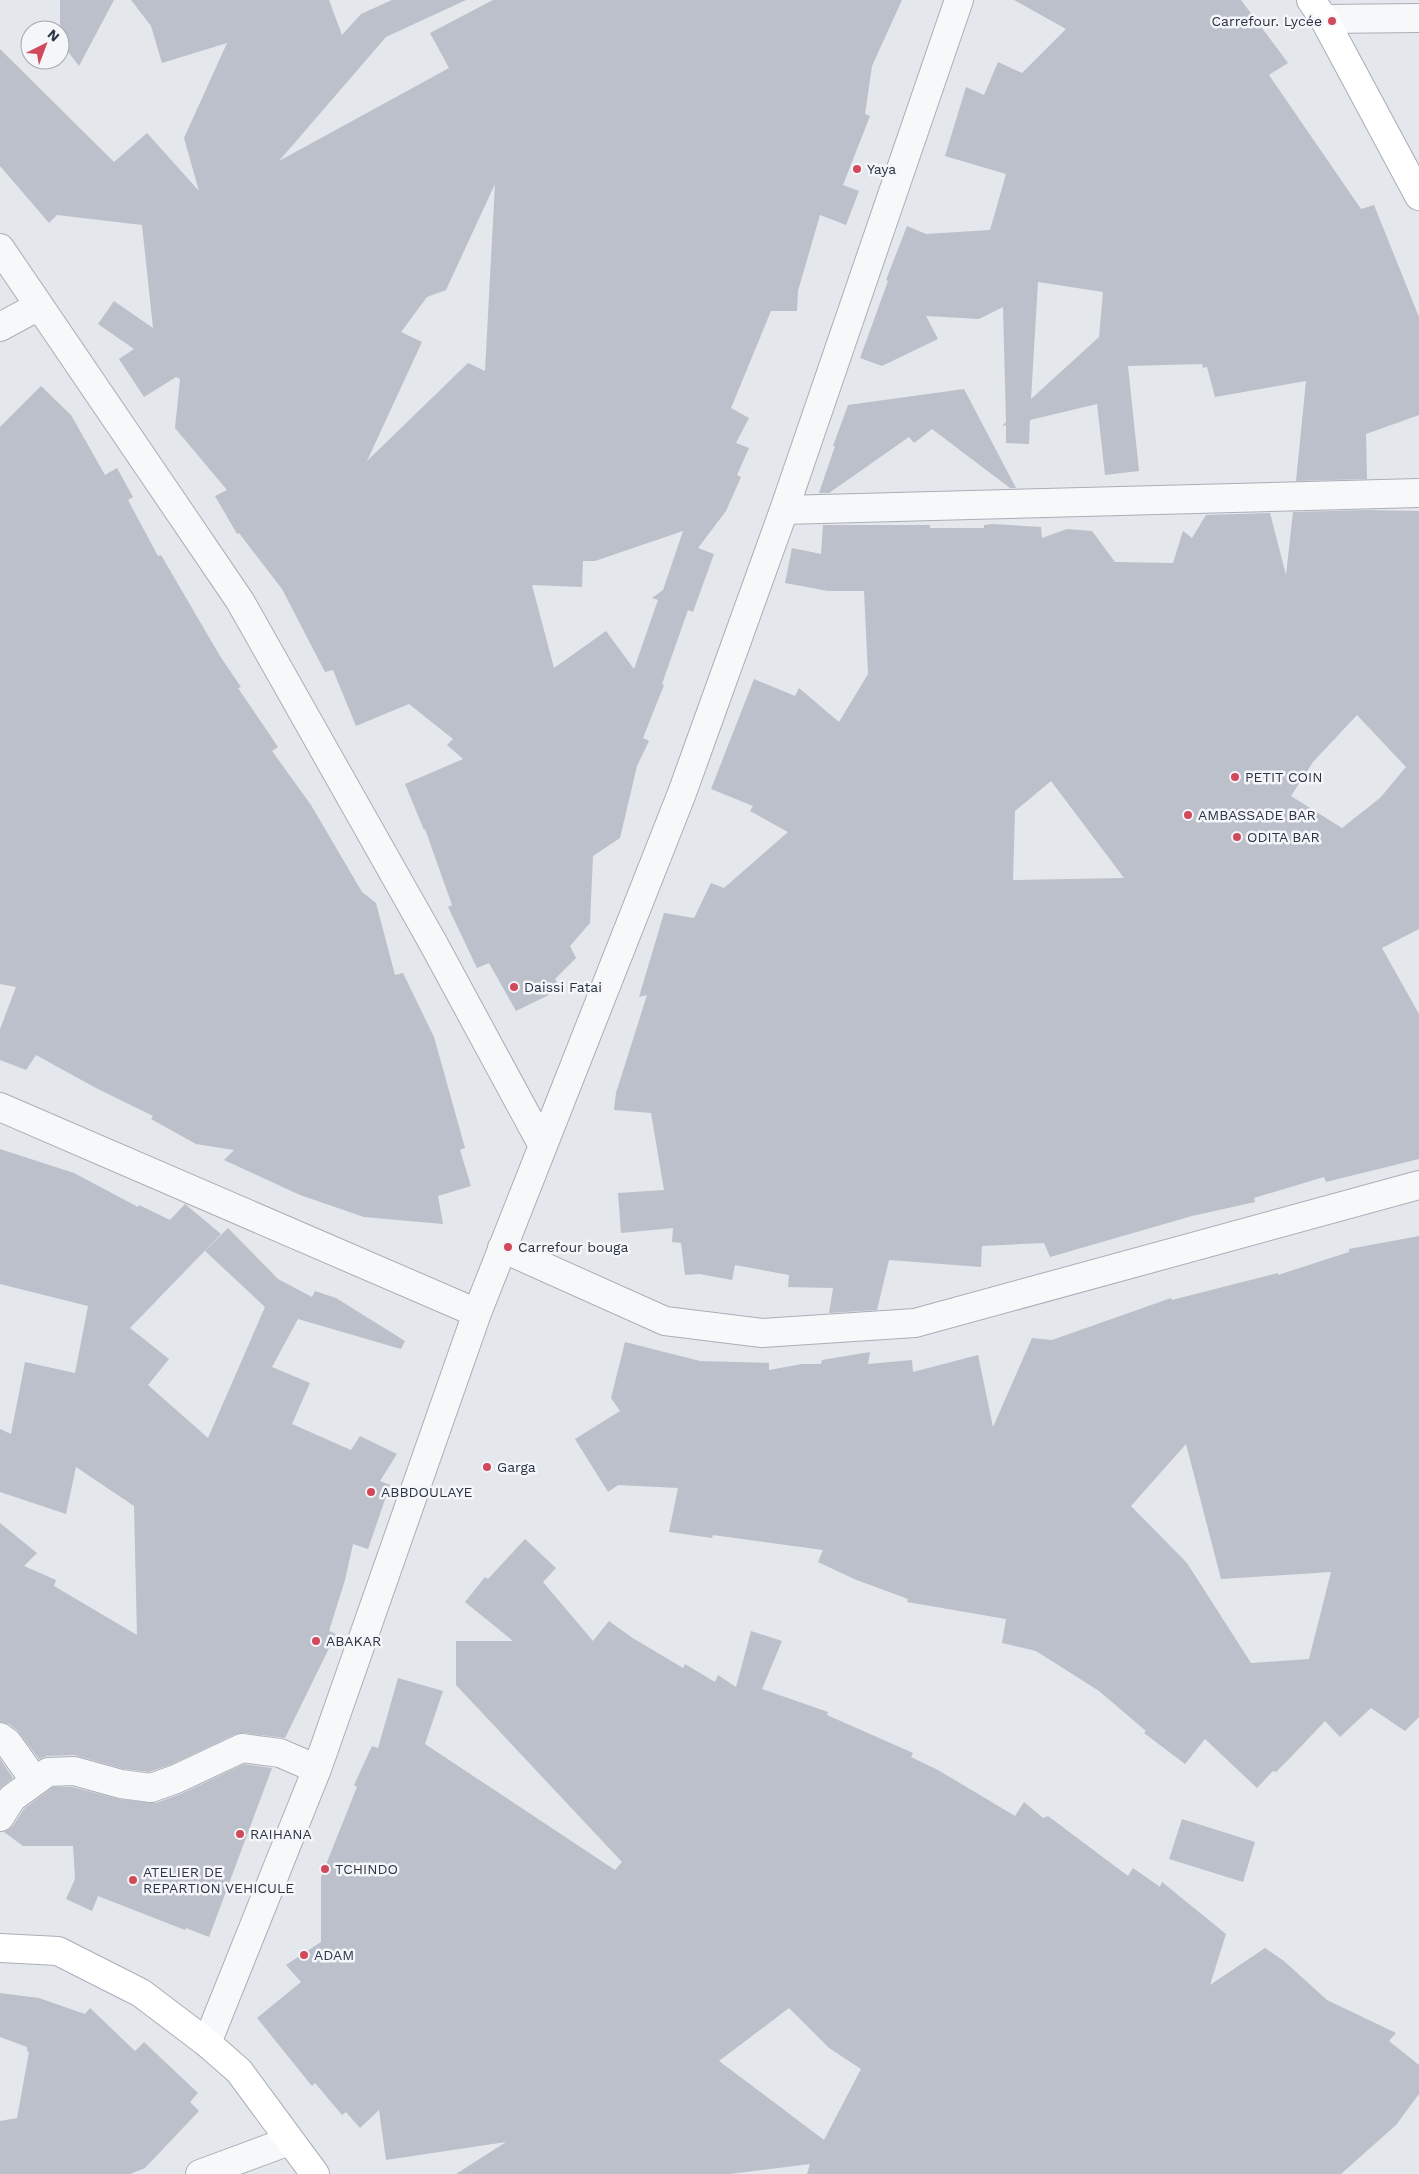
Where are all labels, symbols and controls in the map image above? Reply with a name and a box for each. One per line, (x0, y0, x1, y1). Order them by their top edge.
place label: Carrefour. Lycée (1211, 13, 1322, 29)
marker: Carrefour. Lycée (1326, 15, 1338, 27)
north arrow (20, 20, 70, 70)
text: N (44, 26, 63, 45)
place label: Yaya (867, 161, 896, 177)
marker: Yaya (851, 163, 863, 175)
place label: PETIT COIN (1245, 769, 1322, 785)
marker: PETIT COIN (1229, 771, 1241, 783)
place label: AMBASSADE BAR (1198, 807, 1316, 823)
marker: AMBASSADE BAR (1182, 809, 1194, 821)
place label: ODITA BAR (1247, 829, 1320, 845)
marker: ODITA BAR (1231, 831, 1243, 843)
place label: Daissi Fatai (524, 979, 602, 995)
marker: Daissi Fatai (508, 981, 520, 993)
place label: Carrefour bouga (518, 1239, 629, 1255)
marker: Carrefour bouga (502, 1241, 514, 1253)
place label: Garga (497, 1459, 536, 1475)
marker: Garga (481, 1461, 493, 1473)
place label: ABBDOULAYE (381, 1484, 472, 1500)
marker: ABBDOULAYE (365, 1486, 377, 1498)
place label: ABAKAR (326, 1633, 381, 1649)
marker: ABAKAR (310, 1635, 322, 1647)
place label: RAIHANA (250, 1826, 312, 1842)
marker: RAIHANA (234, 1828, 246, 1840)
place label: TCHINDO (335, 1861, 398, 1877)
marker: TCHINDO (319, 1863, 331, 1875)
place label: ATELIER DE REPARTION VEHICULE (143, 1864, 294, 1896)
marker: ATELIER DE REPARTION VEHICULE (127, 1874, 139, 1886)
place label: ADAM (314, 1947, 354, 1963)
marker: ADAM (298, 1949, 310, 1961)

